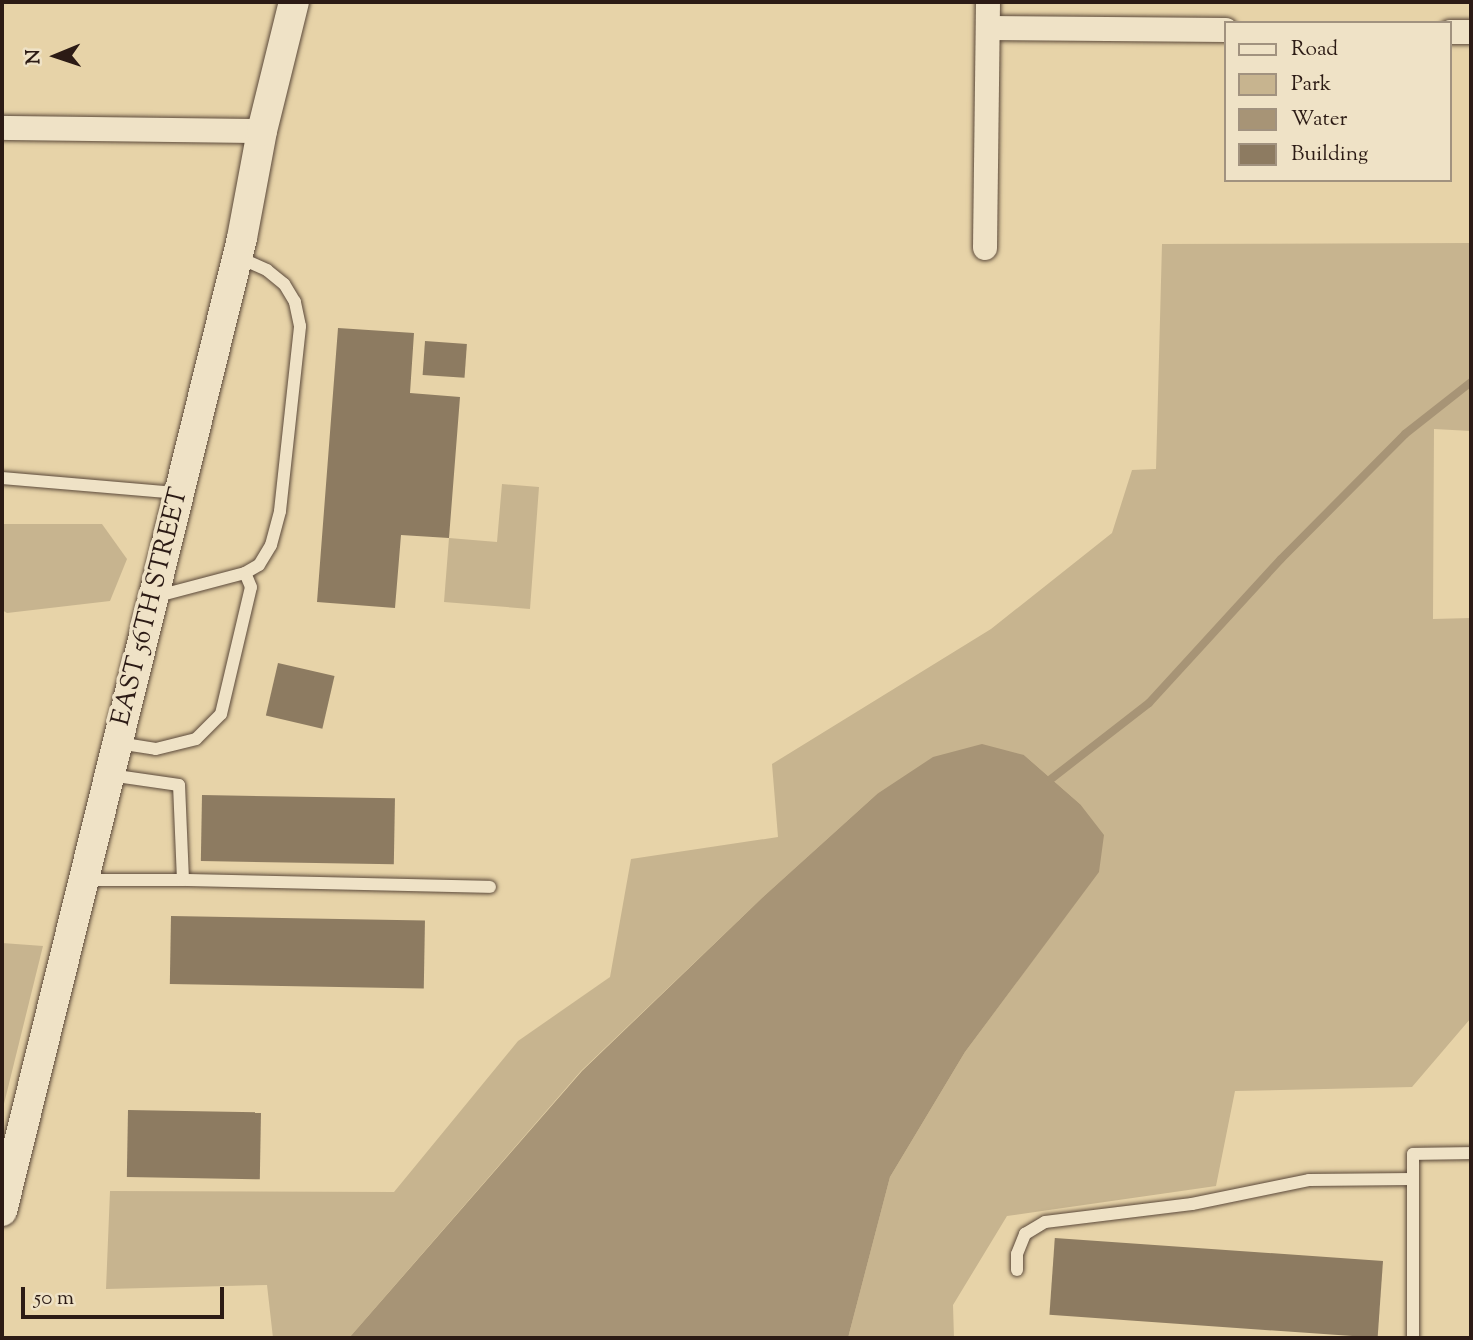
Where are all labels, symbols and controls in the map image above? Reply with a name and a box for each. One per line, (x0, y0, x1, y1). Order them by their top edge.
north arrow (21, 21, 91, 91)
legend (1224, 21, 1452, 182)
text: Road (1291, 35, 1338, 65)
text: N (21, 49, 48, 65)
text: Park (1291, 70, 1331, 100)
text: Water (1291, 105, 1347, 135)
text: Building (1291, 140, 1368, 170)
street label: EAST 56TH STREET (106, 485, 196, 729)
scale bar (24, 1274, 228, 1318)
text: 50 m (34, 1284, 74, 1314)

